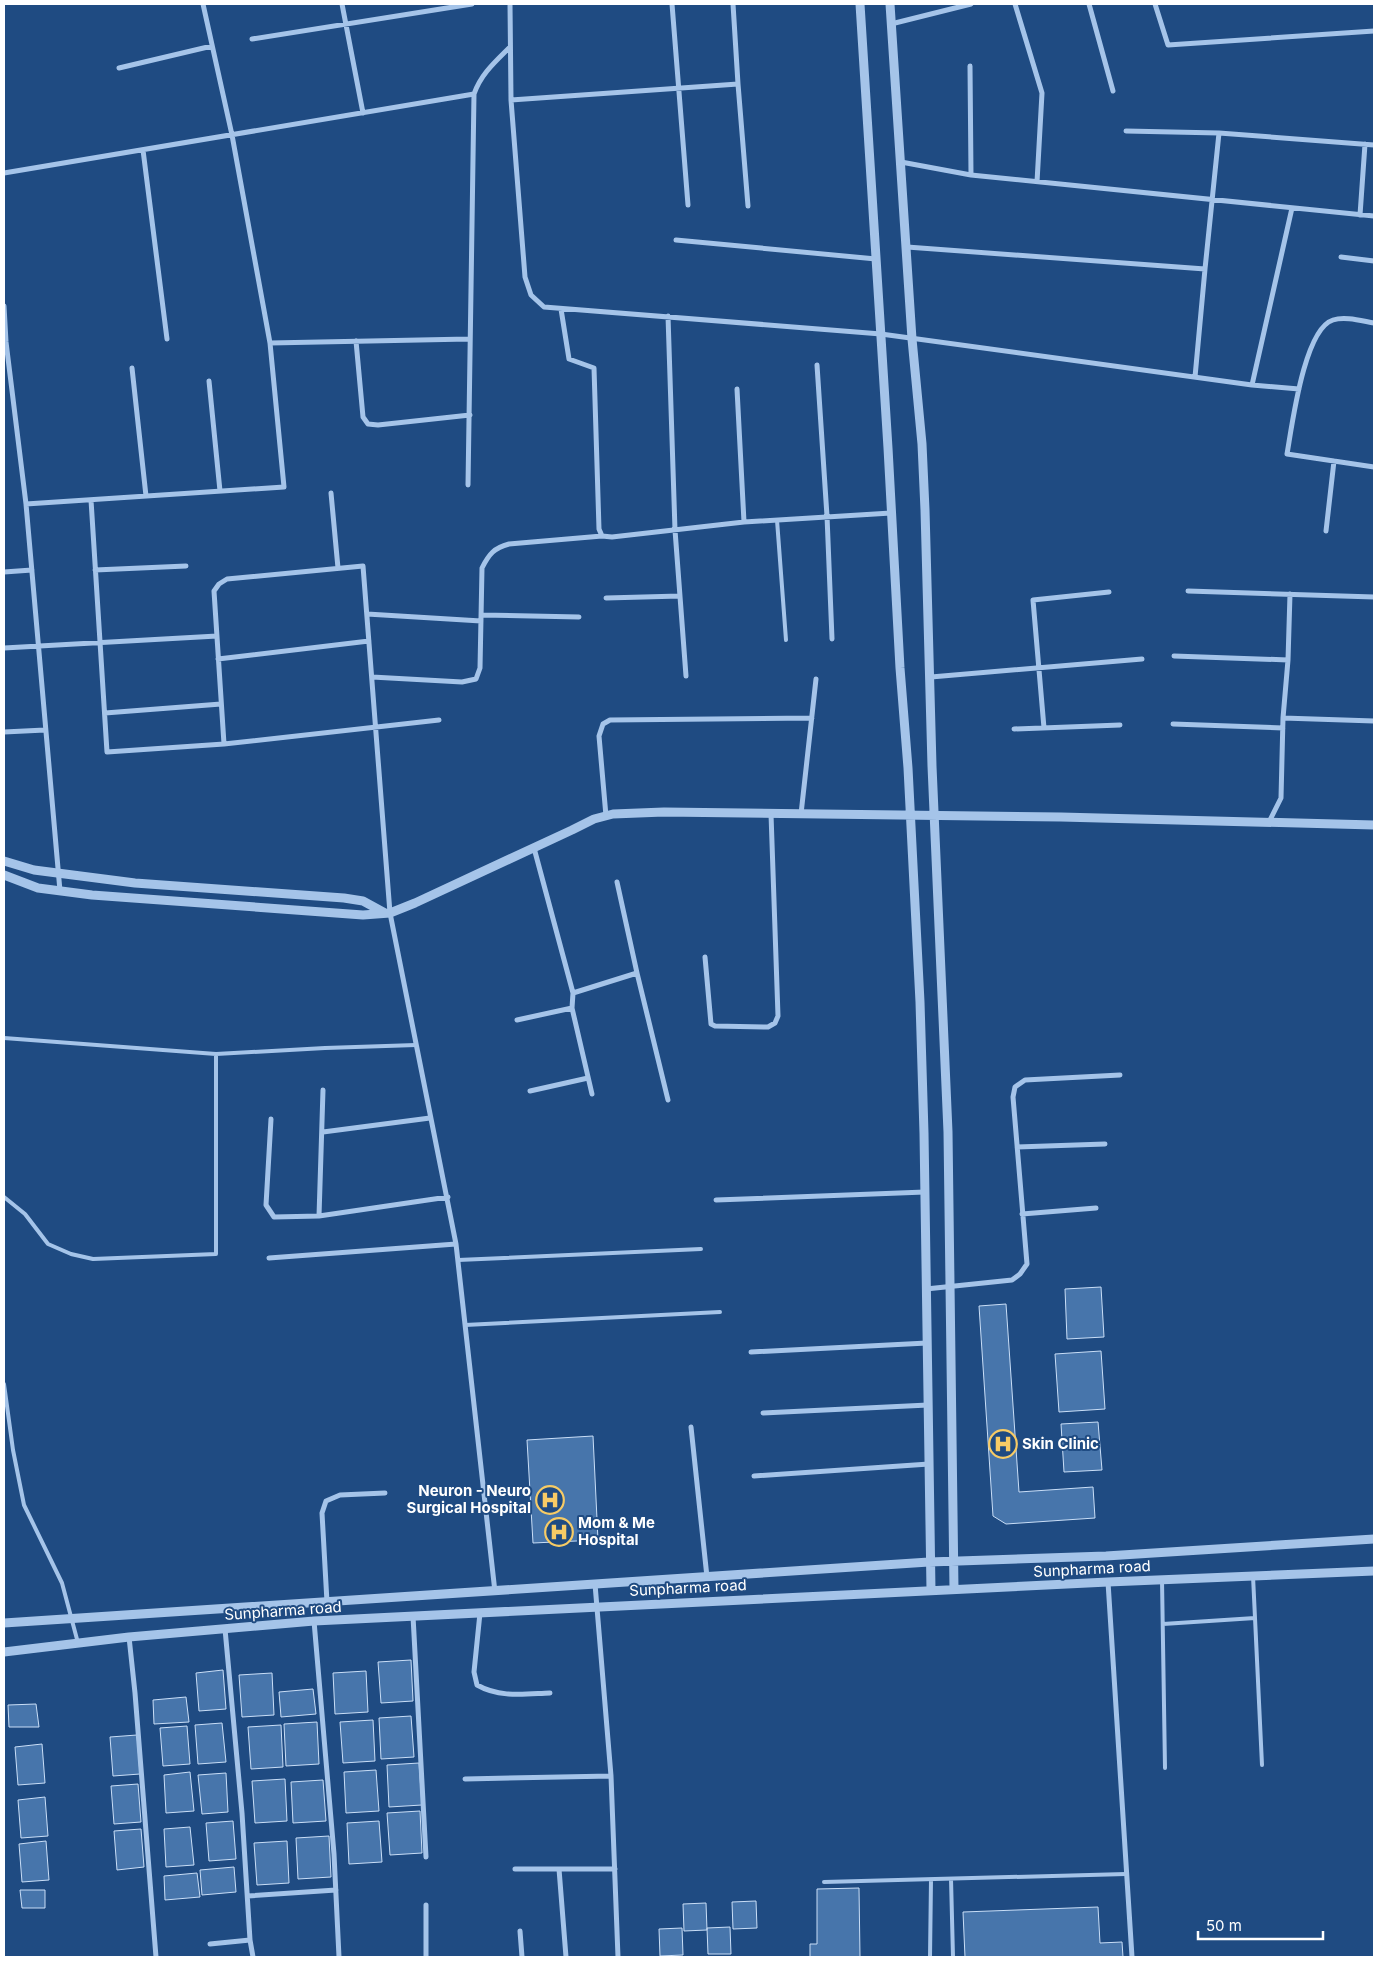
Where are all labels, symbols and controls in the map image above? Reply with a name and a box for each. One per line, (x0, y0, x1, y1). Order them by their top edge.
hospital icon: Skin Clinic (988, 1429, 1018, 1459)
place label: Skin Clinic (1022, 1434, 1099, 1453)
place label: Neuron - Neuro Surgical Hospital (407, 1481, 531, 1517)
hospital icon: Neuron - Neuro Surgical Hospital (535, 1485, 565, 1515)
place label: Mom & Me Hospital (578, 1513, 655, 1549)
hospital icon: Mom & Me Hospital (544, 1517, 574, 1547)
street label: Sunpharma road (1033, 1556, 1151, 1581)
street label: Sunpharma road (629, 1575, 747, 1600)
street label: Sunpharma road (224, 1597, 342, 1624)
scale bar (1198, 1908, 1323, 1940)
text: 50 m (1206, 1916, 1242, 1935)

